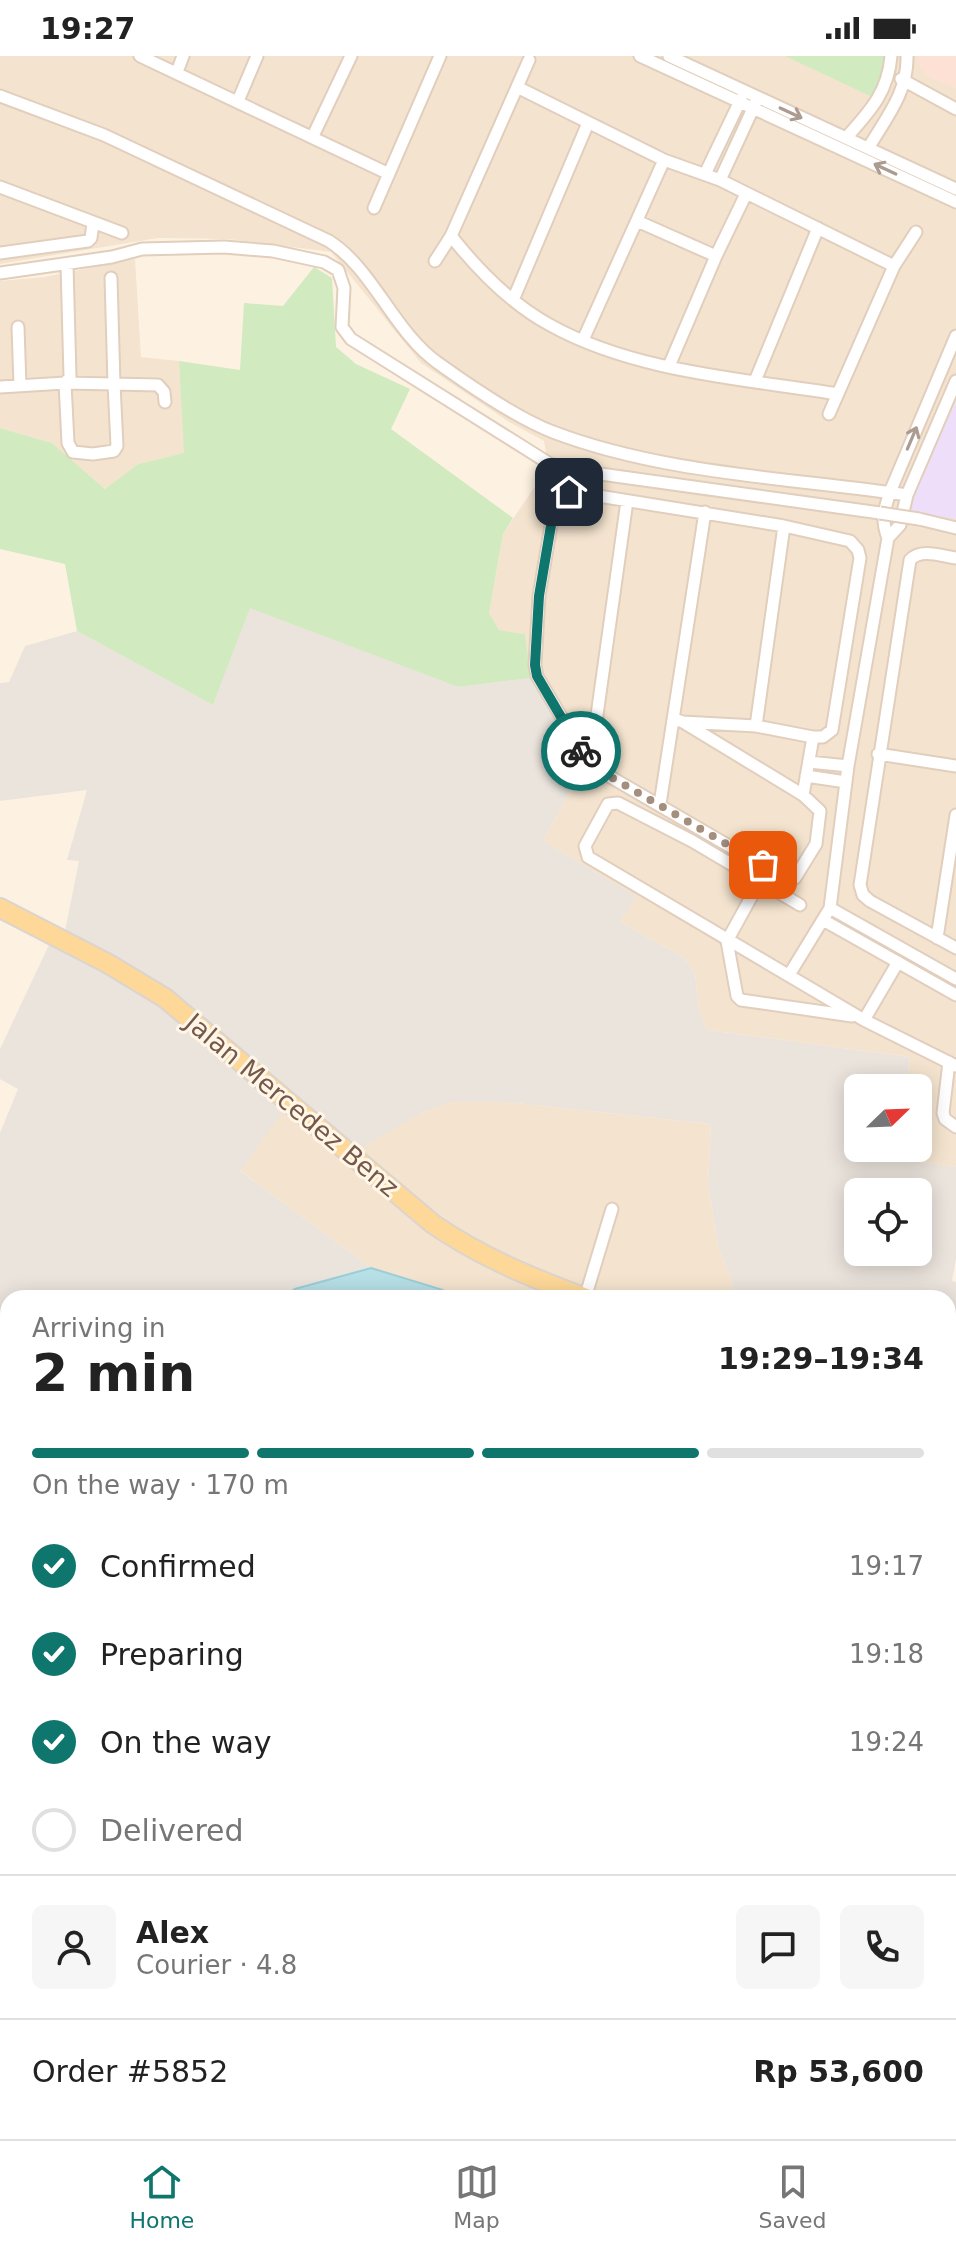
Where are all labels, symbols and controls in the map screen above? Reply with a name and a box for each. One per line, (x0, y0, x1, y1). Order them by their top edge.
text: 19:27 (40, 11, 136, 46)
one-way arrow (778, 106, 802, 121)
one-way arrow (873, 161, 897, 176)
one-way arrow (906, 426, 920, 451)
pin (535, 458, 603, 526)
icon: home (547, 470, 591, 514)
courier (541, 711, 621, 791)
icon: bike (559, 729, 603, 773)
pin (729, 831, 797, 899)
icon: bag (741, 843, 785, 887)
street label: Jalan Mercedez Benz (178, 1006, 405, 1203)
north arrow (844, 1074, 932, 1162)
map controls (844, 1074, 932, 1266)
button: locate (844, 1178, 932, 1266)
text: Arriving in (32, 1313, 166, 1343)
text: 19:29–19:34 (718, 1341, 924, 1376)
text: 2 min (32, 1343, 195, 1403)
text: On the way · 170 m (32, 1470, 289, 1500)
icon: check (32, 1544, 76, 1588)
text: Confirmed (100, 1549, 256, 1584)
text: 19:17 (849, 1551, 924, 1581)
icon: check (32, 1632, 76, 1676)
text: Preparing (100, 1637, 244, 1672)
text: 19:18 (849, 1639, 924, 1669)
icon: check (32, 1720, 76, 1764)
text: On the way (100, 1725, 272, 1760)
text: 19:24 (849, 1727, 924, 1757)
text: Delivered (100, 1813, 244, 1848)
button: person (32, 1905, 116, 1989)
button: chat (736, 1905, 820, 1989)
button: phone (840, 1905, 924, 1989)
text: Alex (136, 1915, 209, 1950)
text: Courier · 4.8 (136, 1950, 297, 1980)
text: Order #5852 (32, 2054, 228, 2089)
text: Rp 53,600 (753, 2054, 924, 2089)
tab: Home (129, 2160, 194, 2233)
tab: Map (453, 2160, 500, 2233)
tab: Saved (759, 2160, 827, 2233)

